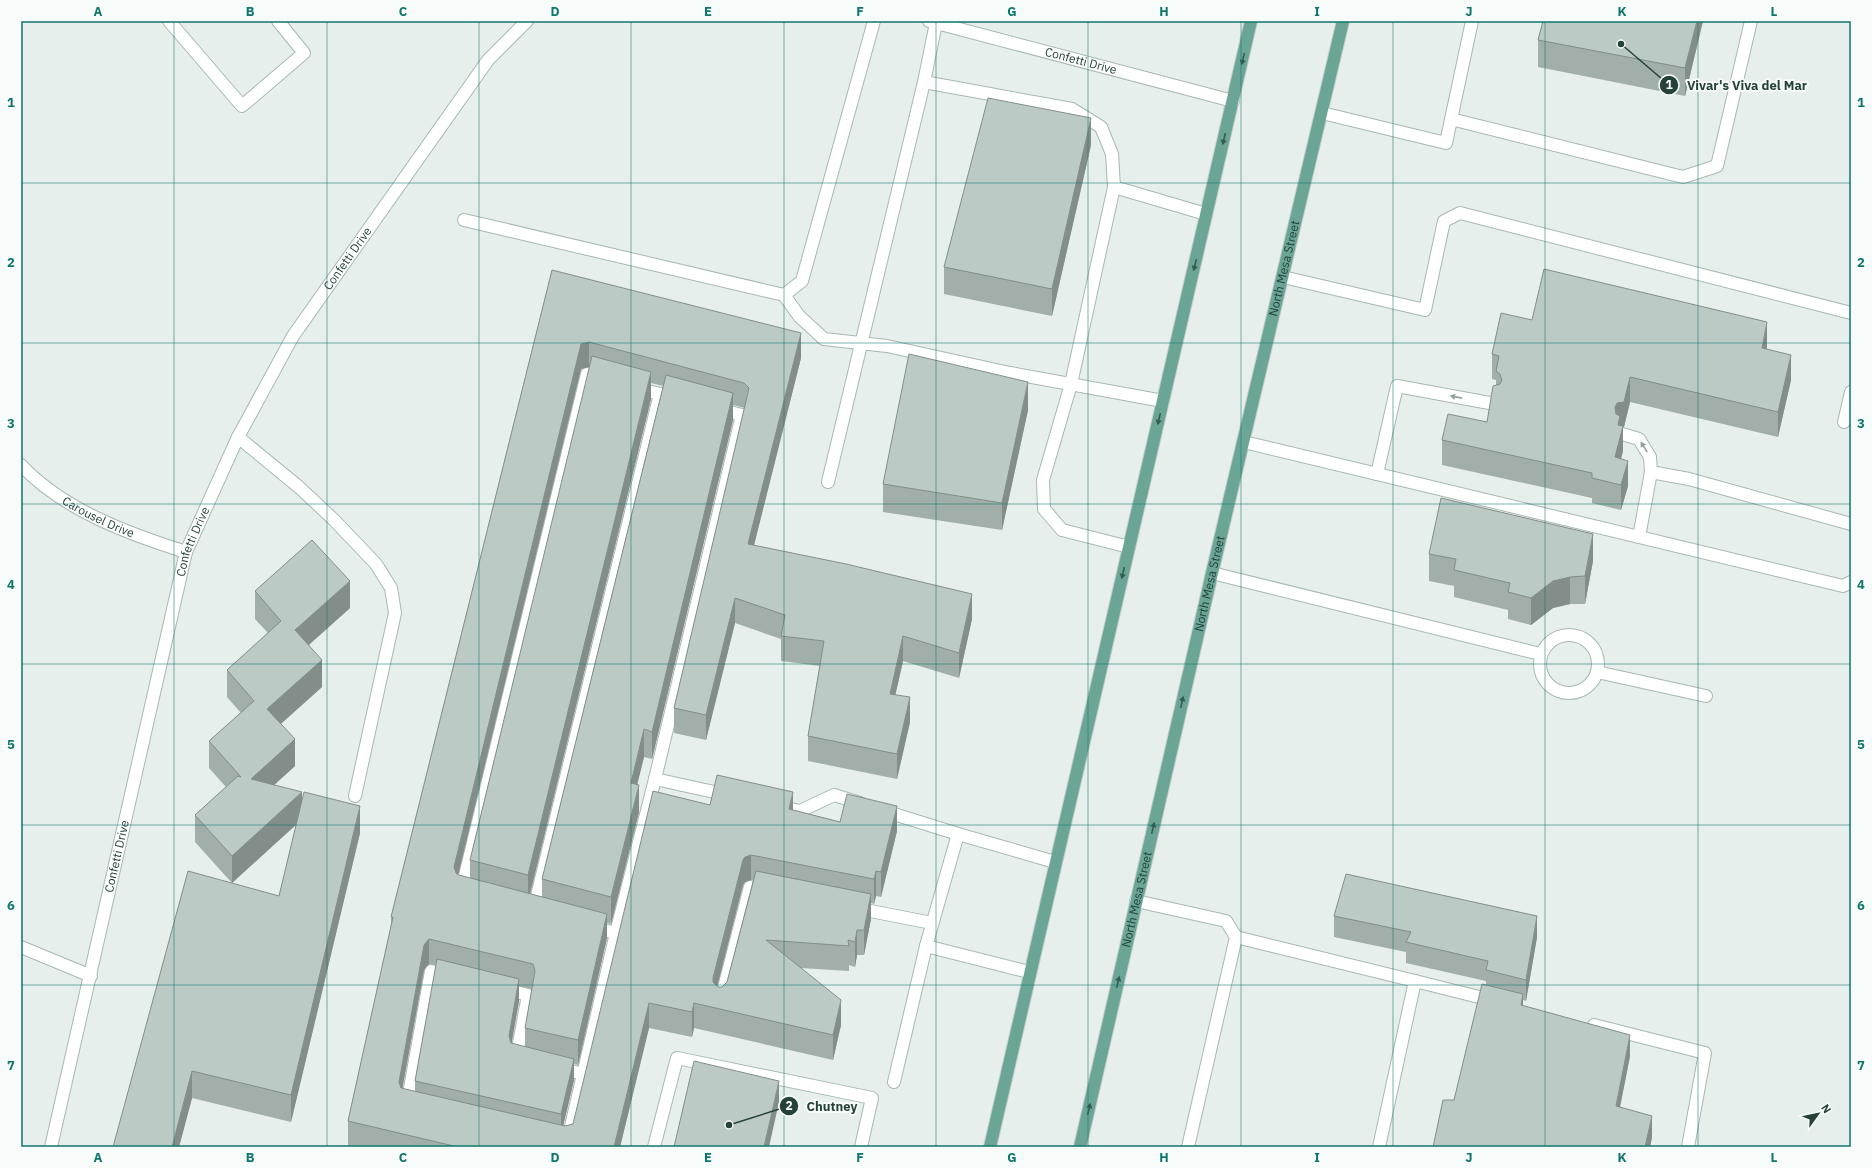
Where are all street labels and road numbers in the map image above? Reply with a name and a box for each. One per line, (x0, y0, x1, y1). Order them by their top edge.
street label: Confetti Drive (1043, 44, 1119, 77)
street label: North Mesa Street (1265, 219, 1302, 318)
street label: Confetti Drive (320, 224, 375, 293)
street label: Carousel Drive (60, 493, 137, 541)
street label: Confetti Drive (173, 504, 213, 578)
street label: North Mesa Street (1191, 534, 1228, 633)
street label: Confetti Drive (101, 818, 132, 894)
street label: North Mesa Street (1118, 850, 1155, 949)

